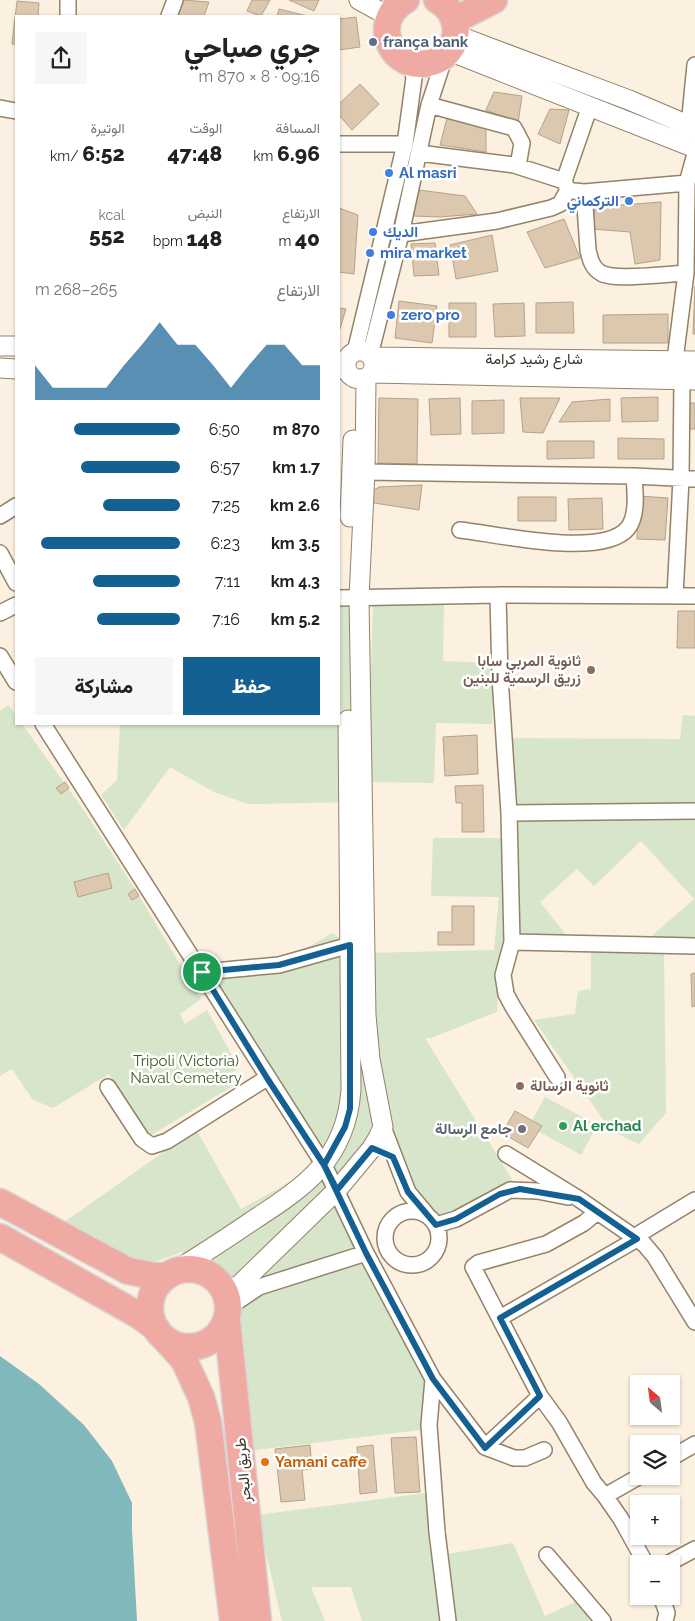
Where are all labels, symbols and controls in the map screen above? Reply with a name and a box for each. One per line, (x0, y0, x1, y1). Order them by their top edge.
text: جري صباحي (184, 31, 320, 64)
button: share (35, 32, 87, 84)
place label: frança bank (383, 33, 469, 51)
marker: frança bank (367, 36, 379, 48)
text: 09:16 · 8 × 870 m (199, 67, 320, 86)
text: الوتيرة (90, 120, 125, 136)
text: الوقت (189, 120, 222, 136)
text: المسافة (276, 120, 320, 136)
text: 6:52 (82, 141, 125, 166)
text: 47:48 (167, 141, 222, 166)
text: 6.96 (277, 141, 320, 166)
text: /km (50, 148, 82, 164)
text: km (253, 148, 277, 164)
place label: Al masri (399, 164, 457, 182)
marker: Al masri (383, 167, 395, 179)
place label: التركماني (567, 192, 619, 214)
marker: التركماني (623, 195, 635, 207)
text: النبض (188, 205, 222, 221)
text: الارتفاع (282, 205, 320, 221)
text: kcal (99, 207, 125, 223)
text: 552 (89, 223, 125, 248)
place label: الديك (383, 223, 418, 241)
text: 148 (187, 226, 222, 251)
text: 40 (295, 226, 320, 251)
marker: الديك (367, 226, 379, 238)
text: bpm (153, 233, 187, 249)
text: m (279, 233, 295, 249)
place label: mira market (380, 244, 467, 262)
marker: mira market (364, 247, 376, 259)
text: 265–268 m (35, 280, 117, 299)
text: الارتفاع (277, 281, 320, 300)
place label: zero pro (401, 306, 460, 324)
marker: zero pro (385, 309, 397, 321)
street label: شارع رشيد كرامة (485, 350, 583, 370)
text: 6:50 (209, 420, 240, 439)
text: 870 m (273, 420, 320, 439)
text: 6:57 (210, 458, 240, 477)
text: 1.7 km (272, 458, 320, 477)
text: 7:25 (211, 496, 240, 515)
text: 2.6 km (270, 496, 320, 515)
text: 6:23 (210, 534, 240, 553)
text: 3.5 km (271, 534, 320, 553)
text: 7:11 (215, 572, 240, 591)
text: 4.3 km (271, 572, 320, 591)
text: 7:16 (212, 610, 240, 629)
text: 5.2 km (271, 610, 320, 629)
place label: ثانوية المربي سابا زريق الرسمية للبنين (463, 652, 581, 687)
button: مشاركة (35, 657, 173, 715)
button: حفظ (183, 657, 320, 715)
marker: ثانوية المربي سابا زريق الرسمية للبنين (585, 664, 597, 676)
pin (181, 951, 223, 993)
icon: arrive (188, 958, 216, 986)
park label: Tripoli (Victoria) Naval Cemetery (130, 1052, 242, 1087)
place label: ثانوية الرسالة (530, 1077, 609, 1095)
marker: ثانوية الرسالة (514, 1080, 526, 1092)
place label: Al erchad (573, 1117, 642, 1135)
place label: جامع الرسالة (435, 1120, 512, 1139)
marker: Al erchad (557, 1120, 569, 1132)
marker: جامع الرسالة (516, 1123, 528, 1135)
north arrow (630, 1375, 680, 1425)
map controls (630, 1375, 680, 1605)
button: layers (630, 1435, 680, 1485)
street label: طريق البحر (231, 1437, 256, 1504)
place label: Yamani caffe (275, 1453, 367, 1471)
marker: Yamani caffe (259, 1456, 271, 1468)
button: + (630, 1495, 680, 1545)
button: − (630, 1555, 680, 1605)

